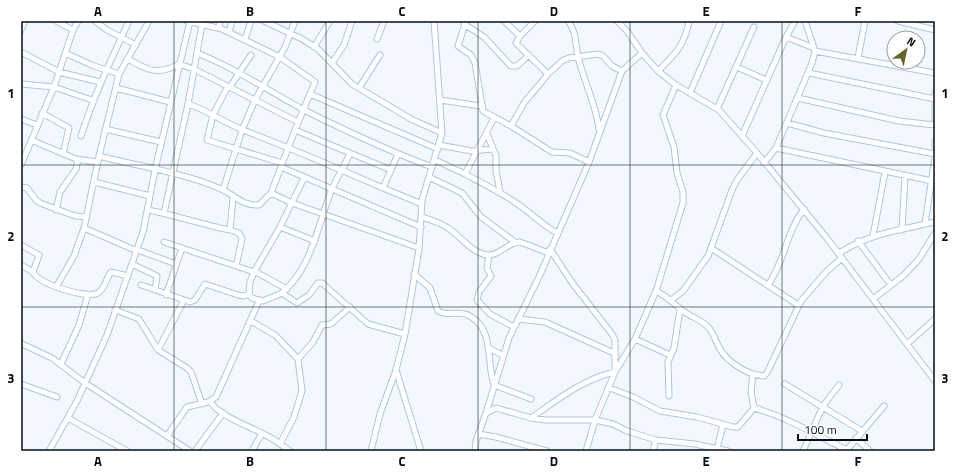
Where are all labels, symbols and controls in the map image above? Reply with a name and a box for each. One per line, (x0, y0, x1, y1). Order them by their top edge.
text: A (94, 1, 102, 21)
text: B (246, 1, 254, 21)
text: C (398, 1, 406, 21)
text: D (550, 1, 558, 21)
text: E (702, 1, 710, 21)
text: F (855, 1, 862, 21)
north arrow (886, 30, 926, 70)
text: N (904, 33, 919, 50)
text: 1 (7, 83, 15, 103)
text: 1 (941, 83, 949, 103)
text: 2 (7, 226, 15, 246)
text: 2 (941, 226, 949, 246)
text: 3 (7, 368, 15, 388)
text: 3 (941, 368, 949, 388)
scale bar (798, 416, 867, 442)
text: 100 m (804, 420, 837, 439)
text: A (94, 451, 102, 471)
text: B (246, 451, 254, 471)
text: C (398, 451, 406, 471)
text: D (550, 451, 558, 471)
text: E (702, 451, 710, 471)
text: F (855, 451, 862, 471)

